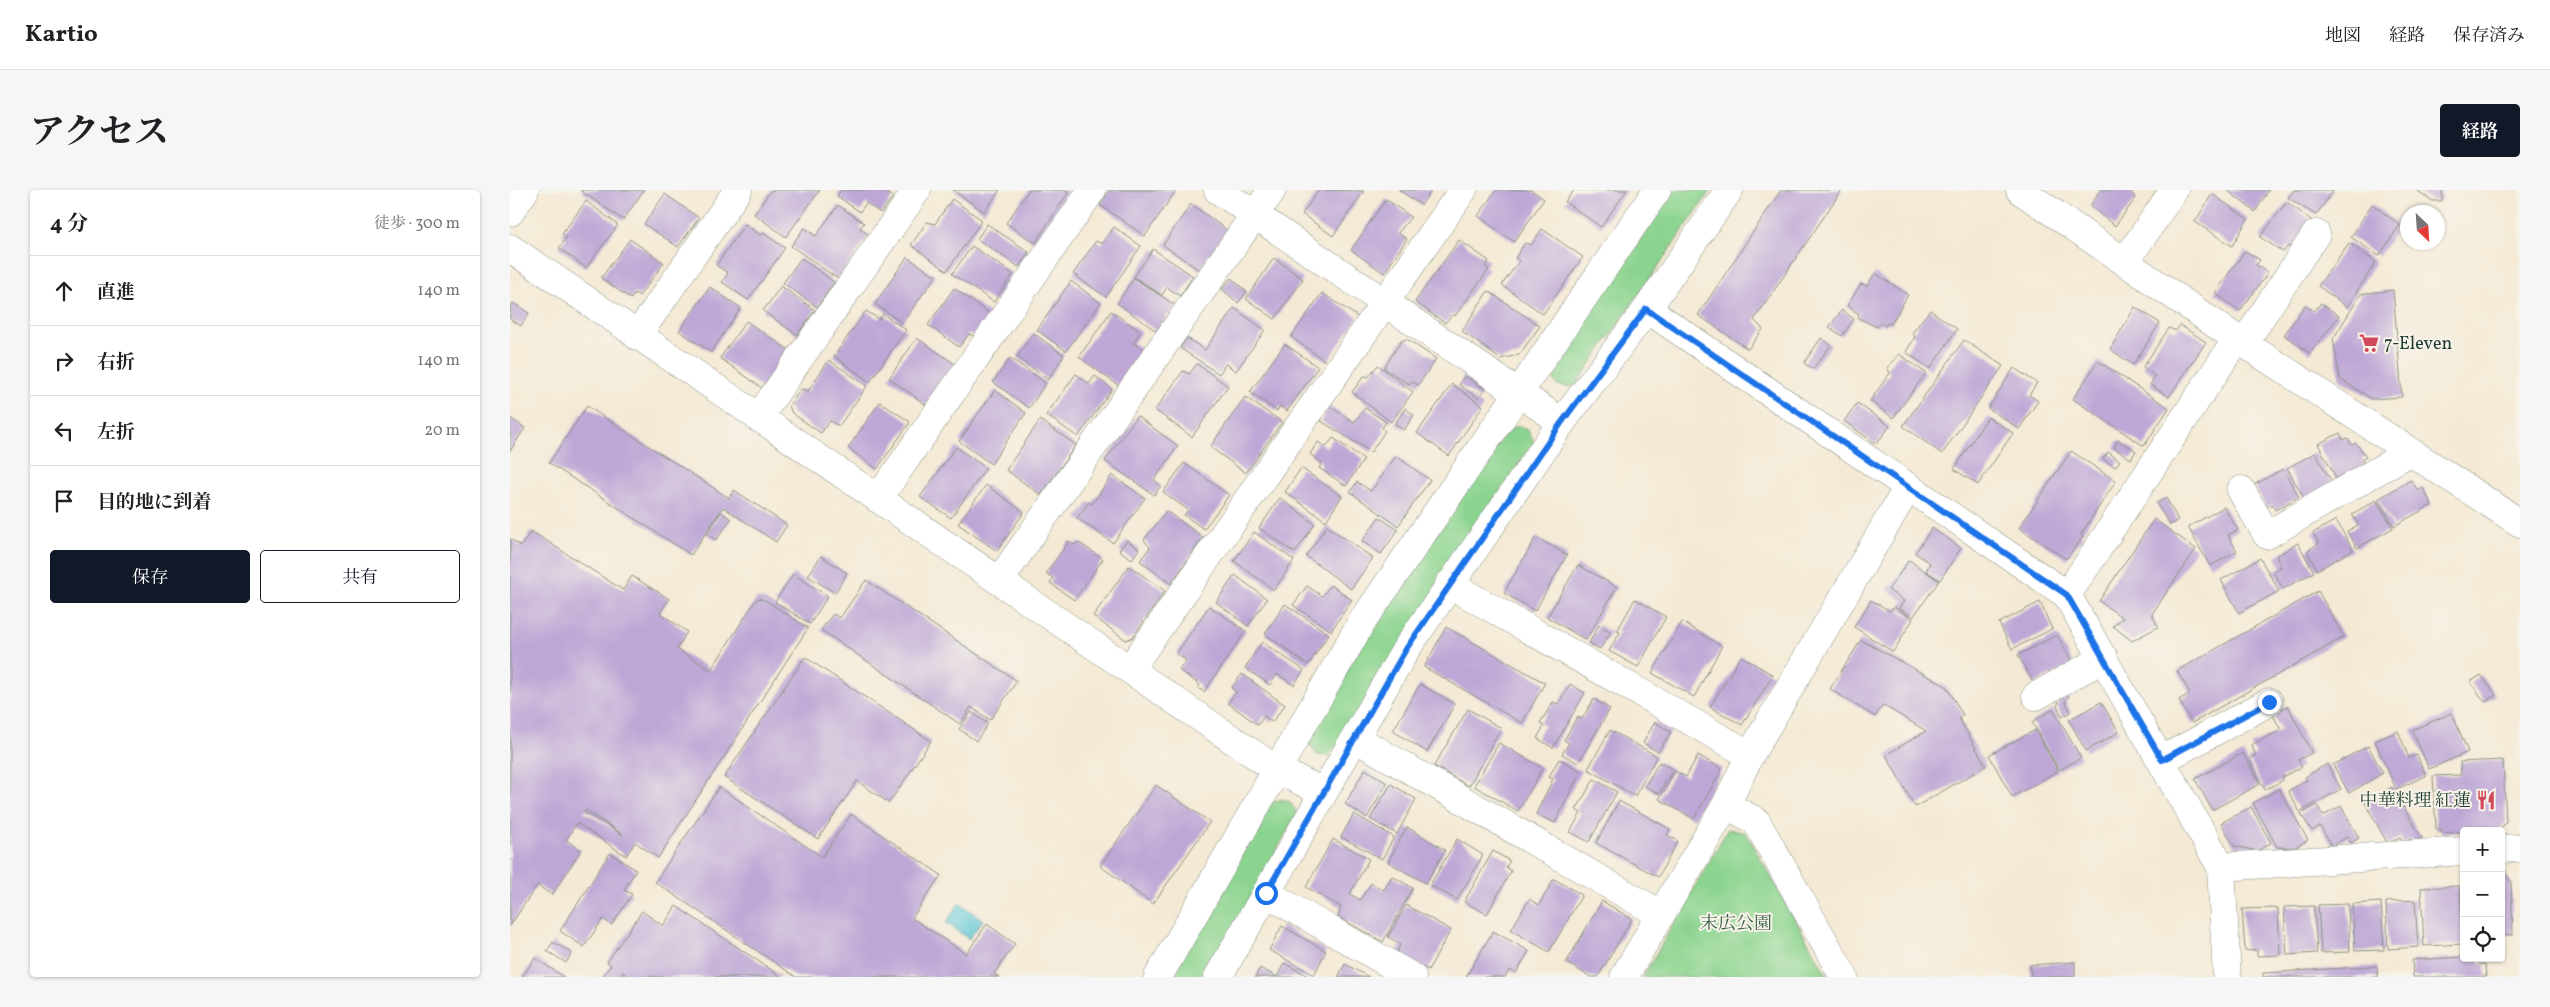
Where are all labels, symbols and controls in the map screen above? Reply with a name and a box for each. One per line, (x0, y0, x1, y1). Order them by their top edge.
text: Kartio (25, 18, 98, 52)
text: 地図 (2325, 24, 2361, 49)
text: 経路 (2389, 24, 2425, 49)
text: 保存済み (2453, 24, 2525, 49)
button: 経路 (2440, 104, 2520, 157)
text: アクセス (30, 110, 169, 158)
north arrow (2400, 205, 2445, 250)
text: 4 分 (50, 210, 88, 239)
text: 徒歩 · 300 m (374, 213, 460, 235)
icon: ahead (50, 277, 78, 305)
text: 直進 (97, 280, 135, 306)
text: 140 m (418, 280, 460, 302)
supermarket icon: 7-Eleven (2358, 332, 2380, 354)
place label: 7-Eleven (2384, 332, 2452, 357)
icon: right (50, 347, 78, 375)
text: 右折 (97, 350, 135, 376)
text: 140 m (418, 350, 460, 372)
icon: left (50, 417, 78, 445)
text: 左折 (97, 420, 135, 446)
text: 20 m (425, 420, 460, 442)
icon: arrive (50, 487, 78, 515)
text: 目的地に到着 (97, 490, 211, 516)
button: 保存 (50, 550, 250, 603)
button: 共有 (260, 550, 460, 603)
route end (2258, 691, 2281, 714)
place label: 中華料理 紅蓮 (2359, 789, 2471, 814)
restaurant icon: 中華料理 紅蓮 (2475, 789, 2497, 811)
map controls (2460, 827, 2505, 962)
button: + (2460, 827, 2505, 872)
button: − (2460, 872, 2505, 917)
route start (1255, 882, 1278, 905)
park label: 末広公園 (1700, 912, 1772, 937)
button: locate (2460, 917, 2505, 962)

